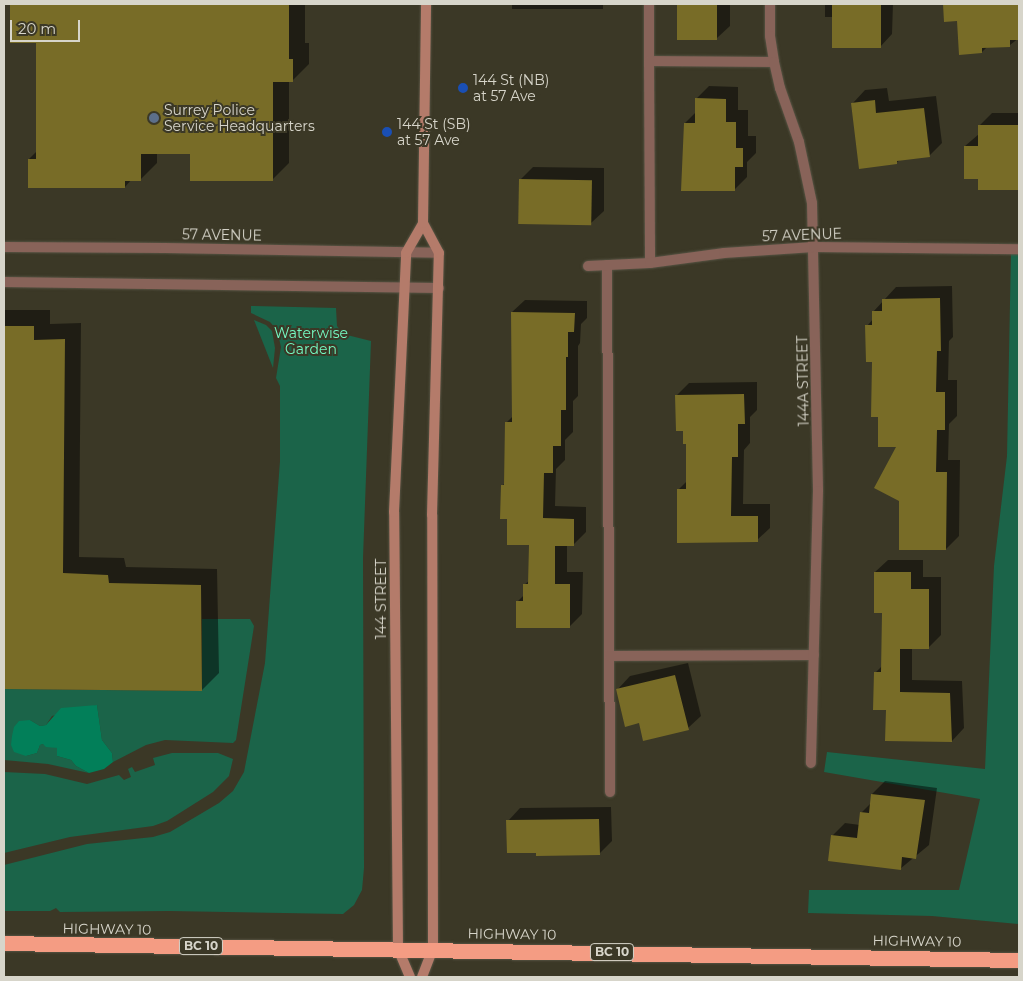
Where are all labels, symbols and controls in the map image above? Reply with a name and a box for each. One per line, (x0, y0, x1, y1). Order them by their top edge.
scale bar (12, 10, 82, 42)
text: 20 m (18, 19, 56, 38)
place label: 144 St (NB) at 57 Ave (473, 72, 549, 104)
marker: 144 St (NB) at 57 Ave (457, 82, 469, 94)
place label: Surrey Police Service Headquarters (164, 102, 315, 134)
marker: Surrey Police Service Headquarters (148, 112, 160, 124)
place label: 144 St (SB) at 57 Ave (397, 116, 471, 148)
marker: 144 St (SB) at 57 Ave (381, 126, 393, 138)
street label: 57 AVENUE (762, 225, 842, 245)
street label: 57 AVENUE (182, 226, 262, 244)
park label: Waterwise Garden (274, 325, 348, 358)
street label: 144A STREET (794, 336, 812, 426)
street label: 144 STREET (373, 559, 389, 639)
street label: HIGHWAY 10 (62, 920, 152, 938)
street label: HIGHWAY 10 (467, 925, 557, 943)
street label: HIGHWAY 10 (872, 932, 962, 950)
road number: BC 10 (178, 936, 224, 956)
road number: BC 10 (590, 942, 634, 962)

